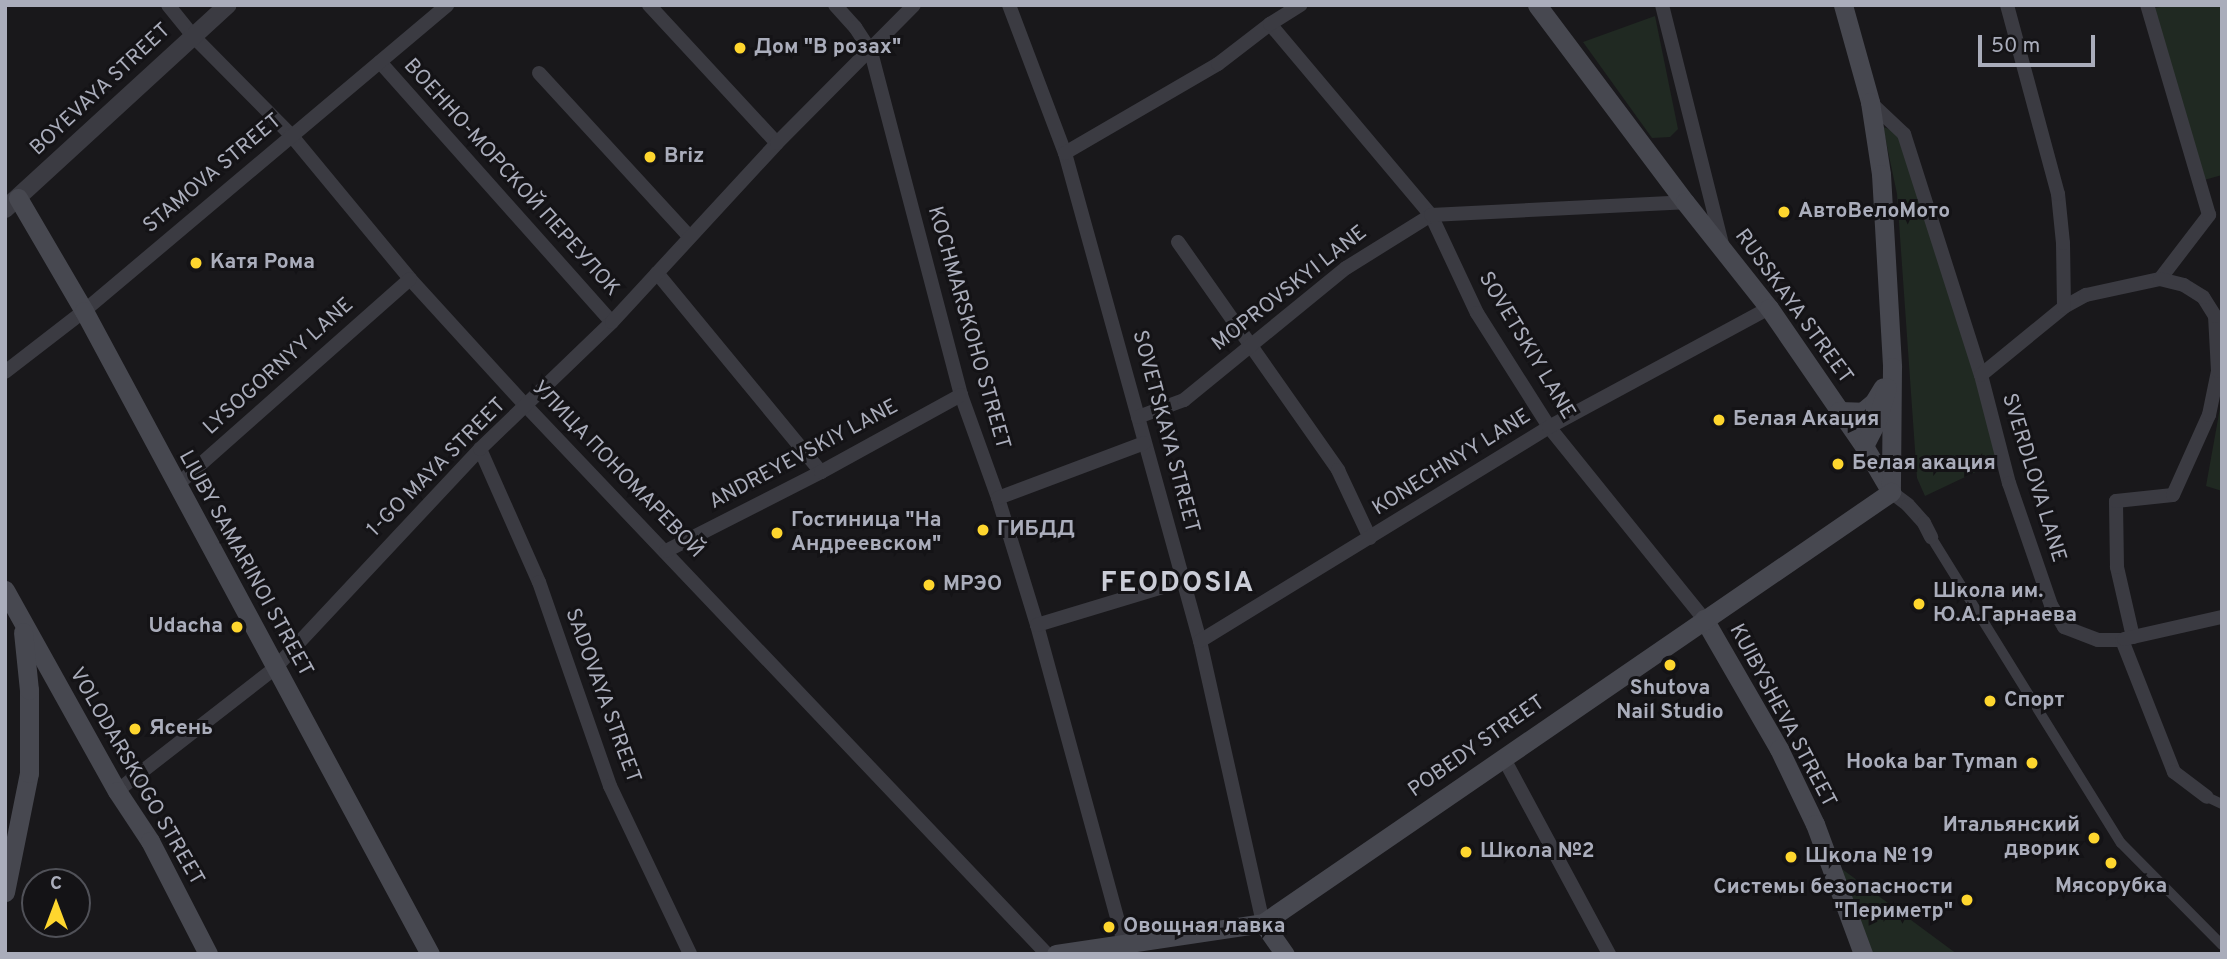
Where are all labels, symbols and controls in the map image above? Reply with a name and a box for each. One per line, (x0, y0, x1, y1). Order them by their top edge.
street label: BOYEVAYA STREET (25, 18, 177, 162)
scale bar (1982, 21, 2099, 65)
text: 50 m (1991, 33, 2040, 60)
place label: Дом "В розах" (754, 35, 901, 61)
marker: Дом "В розах" (732, 40, 748, 56)
street label: ВОЕННО-МОРСКОЙ ПЕРЕУЛОК (398, 54, 624, 302)
street label: STAMOVA STREET (138, 109, 288, 239)
place label: Briz (664, 144, 704, 170)
marker: Briz (642, 149, 658, 165)
place label: АвтоВелоМото (1798, 199, 1950, 225)
street label: KOCHMARSKOHO STREET (921, 204, 1015, 452)
marker: АвтоВелоМото (1776, 204, 1792, 220)
street label: MOPROVSKYI LANE (1208, 221, 1372, 357)
street label: RUSSKAYA STREET (1728, 224, 1858, 390)
place label: Катя Рома (210, 250, 315, 276)
marker: Катя Рома (188, 255, 204, 271)
street label: SOVETSKIY LANE (1472, 267, 1580, 425)
street label: LYSOGORNYY LANE (198, 293, 360, 441)
street label: SOVETSKAYA STREET (1126, 327, 1204, 537)
street label: УЛИЦА ПОНОМАРЕВОЙ (526, 376, 708, 564)
street label: SVERDLOVA LANE (1995, 390, 2071, 566)
street label: 1-GO MAYA STREET (362, 393, 512, 543)
street label: ANDREYEVSKIY LANE (705, 394, 903, 516)
street label: KONECHNYY LANE (1368, 404, 1536, 522)
place label: Белая Акация (1733, 407, 1880, 433)
marker: Белая Акация (1711, 412, 1727, 428)
street label: LIUBY SAMARINOI STREET (172, 446, 318, 682)
place label: Белая акация (1852, 451, 1996, 477)
marker: Белая акация (1830, 456, 1846, 472)
place label: Гостиница "На Андреевском" (791, 508, 941, 558)
place label: ГИБДД (997, 517, 1075, 543)
marker: ГИБДД (975, 522, 991, 538)
marker: Гостиница "На Андреевском" (769, 525, 785, 541)
district label: FEODOSIA (1102, 567, 1254, 601)
place label: МРЭО (943, 572, 1002, 598)
marker: МРЭО (921, 577, 937, 593)
place label: Школа им. Ю.А.Гарнаева (1933, 579, 2077, 629)
marker: Школа им. Ю.А.Гарнаева (1911, 596, 1927, 612)
street label: SADOVAYA STREET (559, 605, 645, 787)
place label: Udacha (149, 614, 223, 640)
marker: Udacha (229, 619, 245, 635)
street label: KUIBYSHEVA STREET (1723, 620, 1841, 812)
marker: Shutova Nail Studio (1662, 657, 1678, 673)
street label: VOLODARSKOGO STREET (63, 664, 209, 890)
place label: Shutova Nail Studio (1616, 676, 1724, 726)
place label: Спорт (2004, 688, 2064, 714)
street label: POBEDY STREET (1404, 690, 1550, 804)
marker: Спорт (1982, 693, 1998, 709)
place label: Ясень (149, 716, 213, 742)
marker: Ясень (127, 721, 143, 737)
place label: Hooka bar Tyman (1846, 750, 2018, 776)
marker: Hooka bar Tyman (2024, 755, 2040, 771)
place label: Итальянский дворик (1943, 813, 2080, 863)
marker: Итальянский дворик (2086, 830, 2102, 846)
place label: Школа №2 (1480, 839, 1595, 865)
marker: Школа №2 (1458, 844, 1474, 860)
place label: Школа № 19 (1805, 844, 1933, 870)
marker: Школа № 19 (1783, 849, 1799, 865)
marker: Мясорубка (2103, 855, 2119, 871)
north arrow (21, 868, 91, 938)
text: С (50, 872, 62, 896)
place label: Мясорубка (2055, 874, 2167, 900)
place label: Системы безопасности "Периметр" (1713, 875, 1953, 925)
marker: Системы безопасности "Периметр" (1959, 892, 1975, 908)
place label: Овощная лавка (1123, 914, 1286, 940)
marker: Овощная лавка (1101, 919, 1117, 935)

